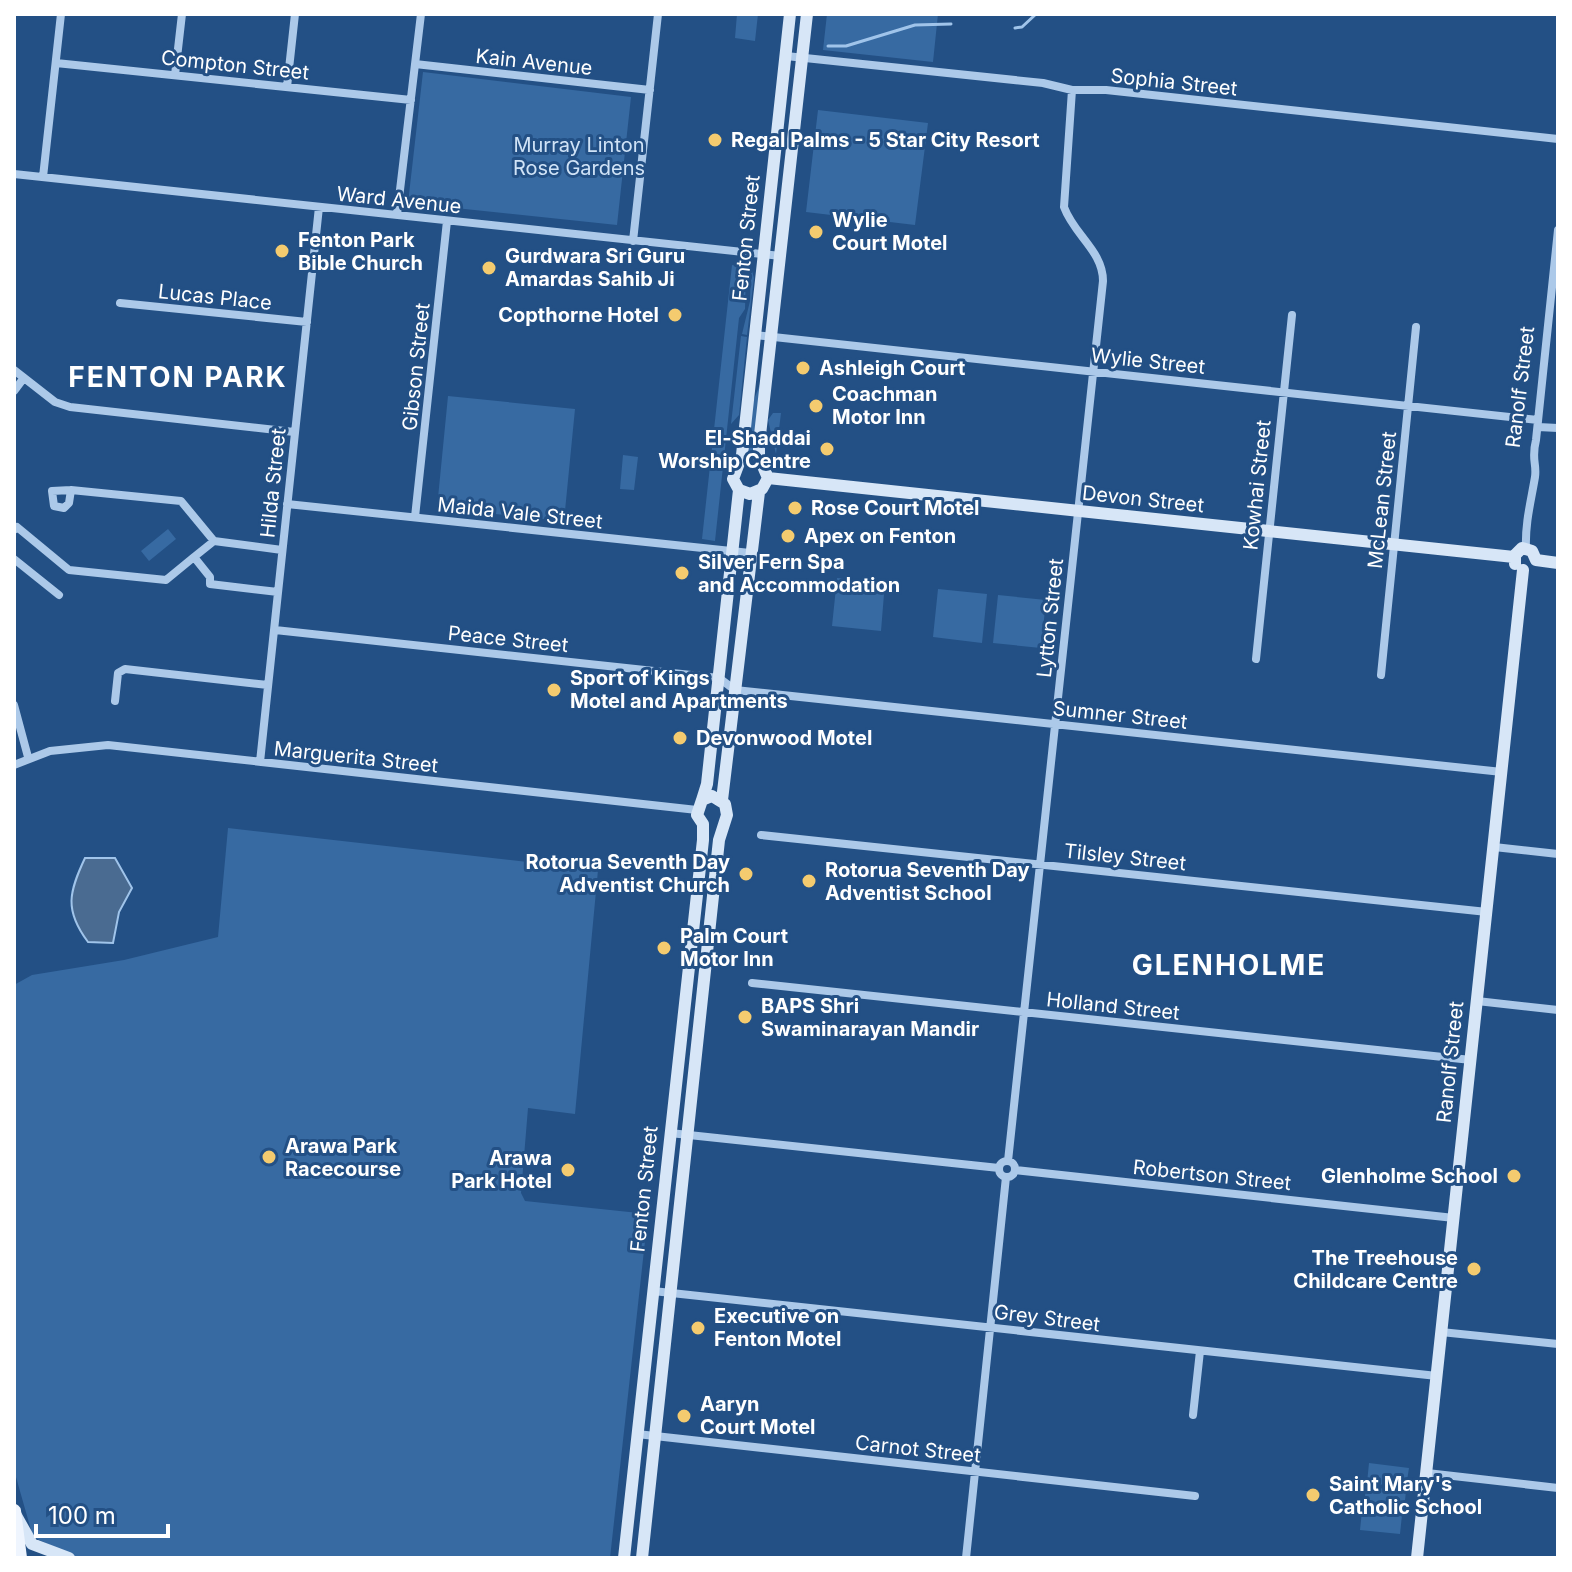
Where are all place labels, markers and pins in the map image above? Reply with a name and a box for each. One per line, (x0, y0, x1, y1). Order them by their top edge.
place label: Regal Palms - 5 Star City Resort (731, 128, 1040, 152)
marker: Regal Palms - 5 Star City Resort (706, 131, 724, 149)
place label: Wylie Court Motel (832, 208, 947, 255)
marker: Wylie Court Motel (807, 223, 825, 241)
place label: Fenton Park Bible Church (298, 228, 423, 275)
marker: Fenton Park Bible Church (273, 242, 291, 260)
place label: Gurdwara Sri Guru Amardas Sahib Ji (505, 244, 685, 291)
marker: Gurdwara Sri Guru Amardas Sahib Ji (480, 259, 498, 277)
place label: Copthorne Hotel (498, 303, 659, 327)
marker: Copthorne Hotel (666, 306, 684, 324)
place label: Ashleigh Court (819, 356, 965, 380)
marker: Ashleigh Court (794, 359, 812, 377)
place label: Coachman Motor Inn (832, 382, 937, 429)
marker: Coachman Motor Inn (807, 397, 825, 415)
place label: El-Shaddai Worship Centre (658, 426, 811, 473)
marker: El-Shaddai Worship Centre (818, 440, 836, 458)
place label: Rose Court Motel (811, 496, 979, 520)
marker: Rose Court Motel (786, 499, 804, 517)
place label: Apex on Fenton (804, 524, 956, 548)
marker: Apex on Fenton (779, 527, 797, 545)
place label: Silver Fern Spa and Accommodation (698, 550, 900, 597)
marker: Silver Fern Spa and Accommodation (673, 564, 691, 582)
place label: Sport of Kings Motel and Apartments (570, 666, 788, 713)
marker: Sport of Kings Motel and Apartments (545, 681, 563, 699)
place label: Devonwood Motel (696, 726, 872, 750)
marker: Devonwood Motel (671, 729, 689, 747)
place label: Rotorua Seventh Day Adventist Church (526, 850, 730, 897)
place label: Rotorua Seventh Day Adventist School (825, 858, 1029, 905)
marker: Rotorua Seventh Day Adventist Church (737, 865, 755, 883)
marker: Rotorua Seventh Day Adventist School (800, 872, 818, 890)
place label: Palm Court Motor Inn (680, 924, 788, 971)
marker: Palm Court Motor Inn (655, 939, 673, 957)
place label: BAPS Shri Swaminarayan Mandir (761, 994, 979, 1041)
marker: BAPS Shri Swaminarayan Mandir (736, 1008, 754, 1026)
place label: Arawa Park Racecourse (285, 1134, 401, 1181)
place label: Arawa Park Hotel (451, 1146, 552, 1193)
marker: Arawa Park Racecourse (260, 1148, 278, 1166)
marker: Arawa Park Hotel (559, 1161, 577, 1179)
place label: Glenholme School (1321, 1164, 1498, 1188)
marker: Glenholme School (1505, 1167, 1523, 1185)
place label: The Treehouse Childcare Centre (1293, 1246, 1458, 1293)
marker: The Treehouse Childcare Centre (1465, 1260, 1483, 1278)
place label: Executive on Fenton Motel (714, 1304, 841, 1351)
marker: Executive on Fenton Motel (689, 1319, 707, 1337)
place label: Aaryn Court Motel (700, 1392, 815, 1439)
marker: Aaryn Court Motel (675, 1407, 693, 1425)
place label: Saint Mary's Catholic School (1329, 1472, 1482, 1519)
marker: Saint Mary's Catholic School (1304, 1486, 1322, 1504)

